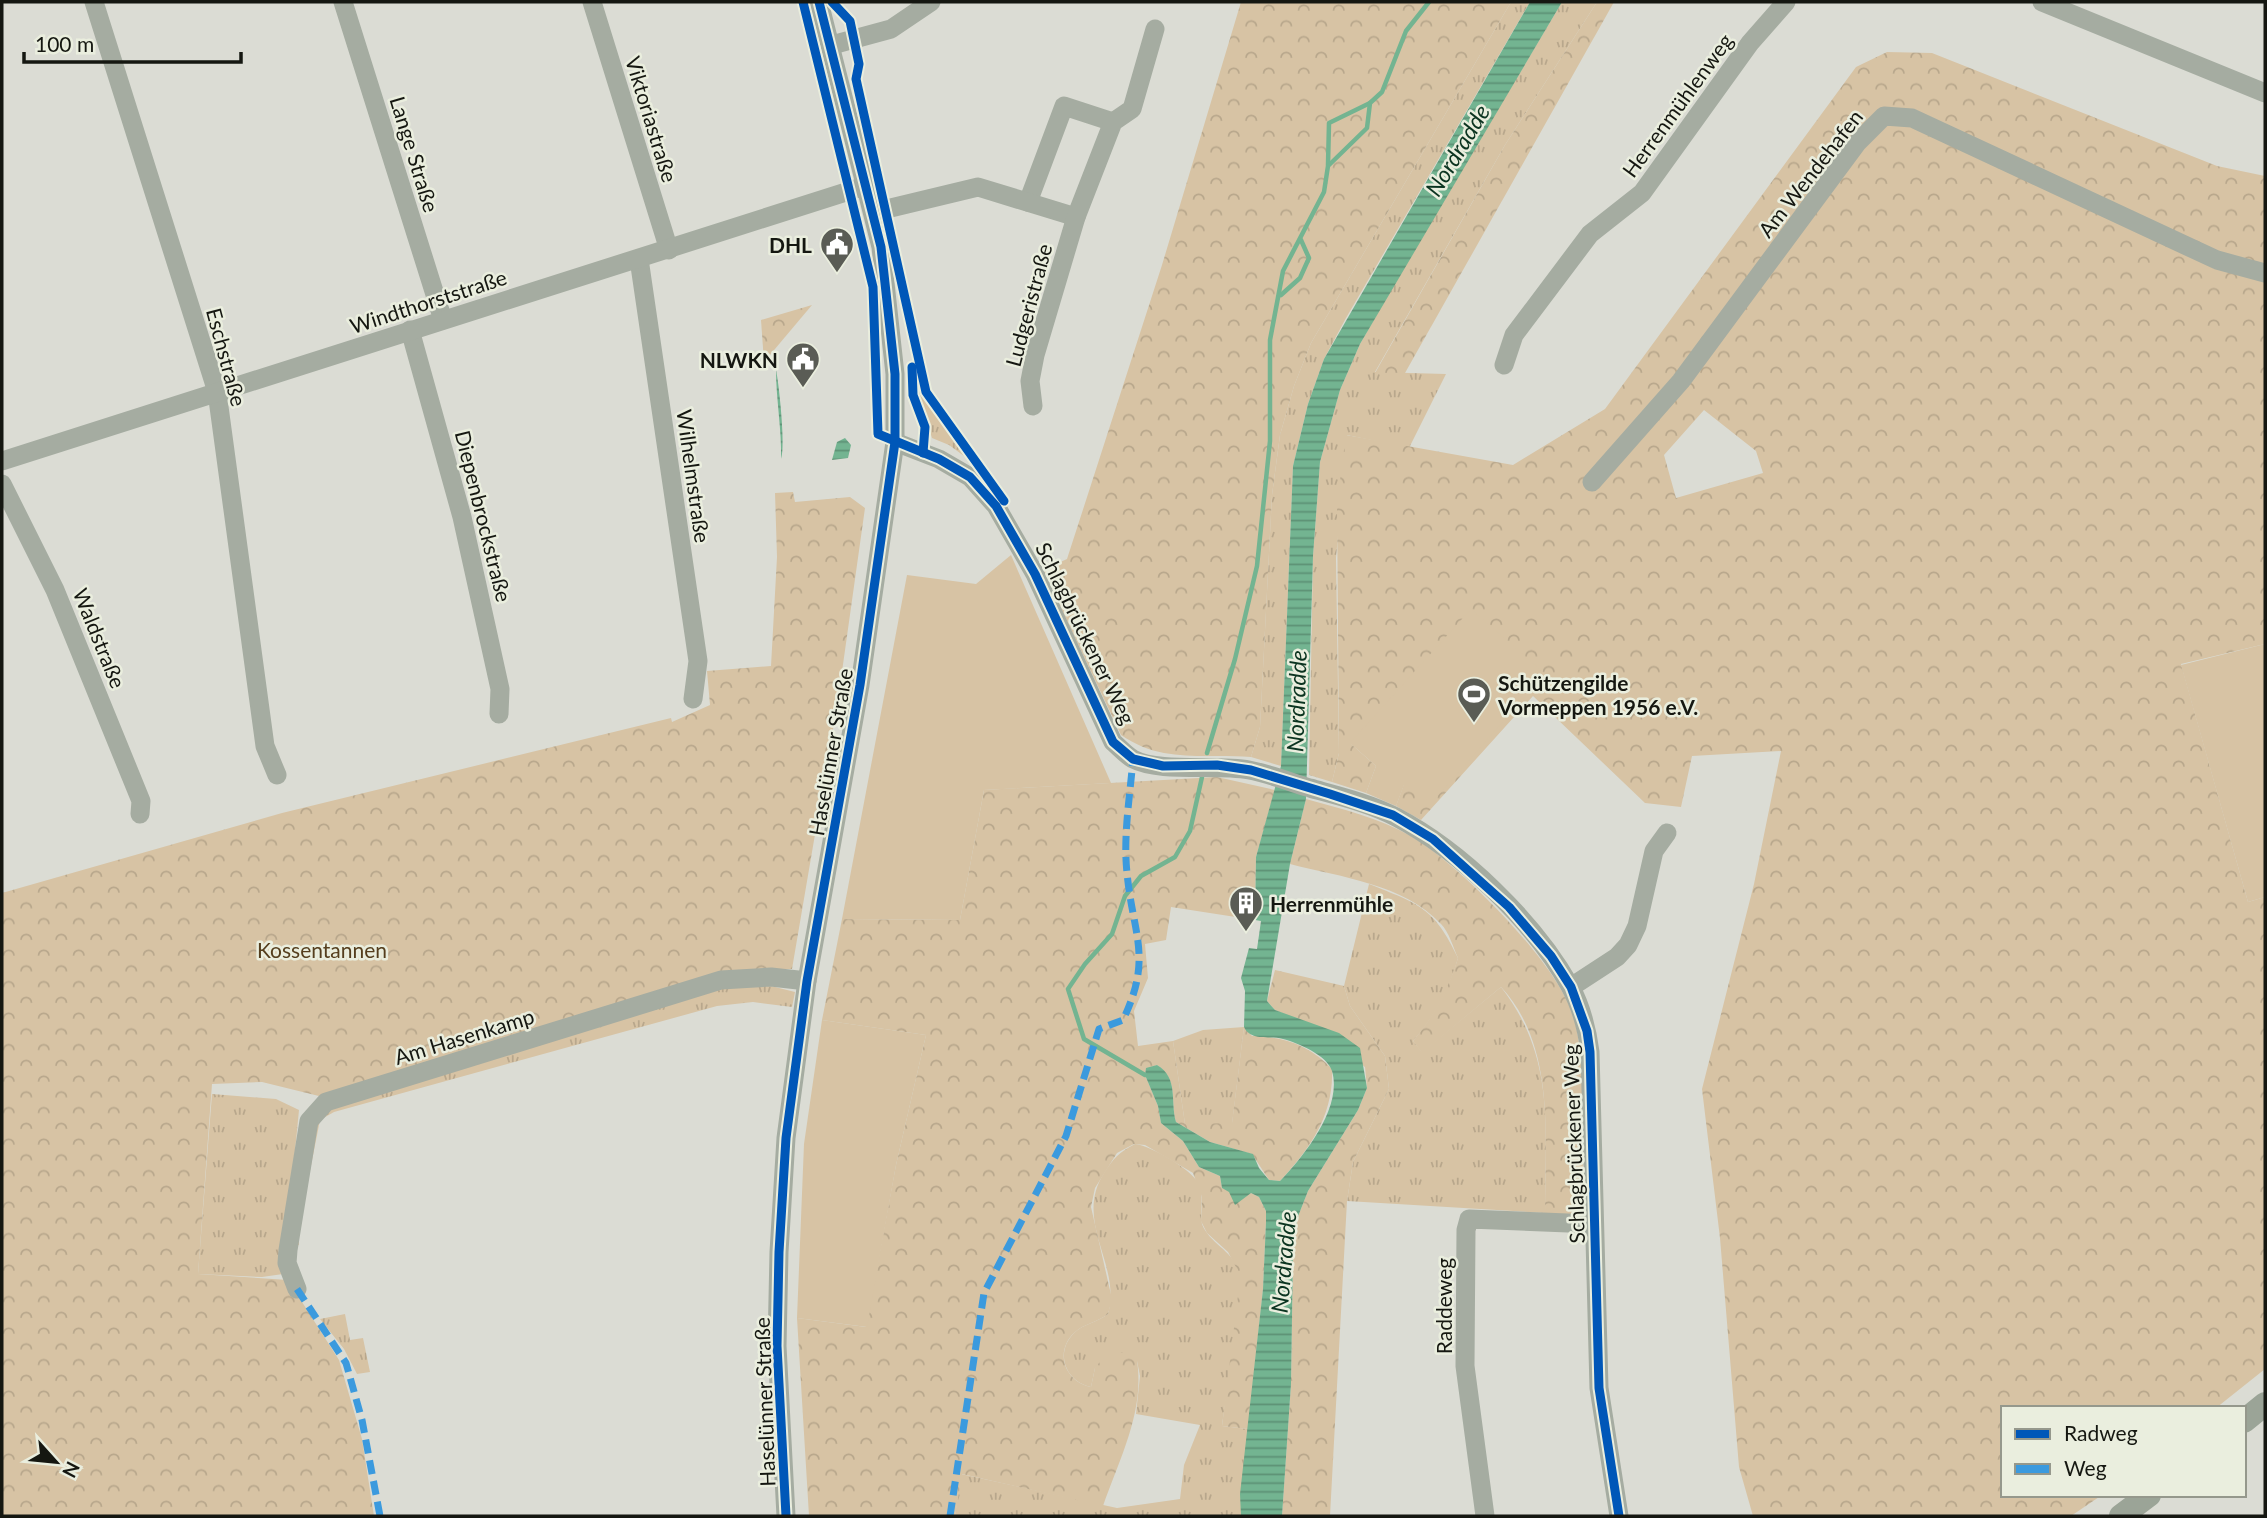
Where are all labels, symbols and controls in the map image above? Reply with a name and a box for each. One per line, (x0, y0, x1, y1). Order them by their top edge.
scale bar (24, 21, 242, 65)
street label: Herrenmühlenweg (1617, 28, 1737, 182)
text: 100 m (35, 31, 94, 56)
street label: Viktoriastraße (621, 53, 683, 185)
street label: Lange Straße (386, 93, 444, 215)
water label: Nordradde (1419, 99, 1495, 201)
street label: Am Wendehafen (1753, 104, 1867, 242)
public building icon: DHL (818, 225, 856, 274)
place label: DHL (769, 232, 812, 257)
street label: Ludgeristraße (1000, 241, 1056, 369)
street label: Windthorststraße (346, 264, 510, 338)
street label: Eschstraße (202, 305, 252, 409)
public building icon: NLWKN (784, 340, 822, 389)
place label: NLWKN (700, 347, 778, 372)
street label: Wilhelmstraße (672, 408, 716, 544)
street label: Diepenbrockstraße (451, 428, 517, 604)
street label: Schlagbrückener Weg (1031, 538, 1141, 728)
street label: Waldstraße (69, 584, 131, 692)
water label: Nordradde (1280, 650, 1312, 752)
street label: Haselünner Straße (803, 666, 857, 838)
place label: Schützengilde Vormeppen 1956 e.V. (1497, 670, 1698, 719)
sports icon: Schützengilde Vormeppen 1956 e.V. (1455, 675, 1493, 724)
building icon: Herrenmühle (1227, 884, 1265, 933)
place label: Herrenmühle (1270, 891, 1393, 916)
park label: Kossentannen (257, 937, 387, 962)
street label: Am Hasenkamp (391, 1003, 537, 1069)
street label: Schlagbrückener Weg (1557, 1044, 1589, 1244)
water label: Nordradde (1265, 1210, 1301, 1314)
street label: Raddeweg (1431, 1258, 1456, 1354)
street label: Haselünner Straße (749, 1317, 779, 1487)
legend (2001, 1406, 2246, 1497)
text: Radweg (2064, 1420, 2138, 1445)
north arrow (21, 1427, 91, 1497)
text: Weg (2064, 1455, 2107, 1480)
text: N (58, 1458, 85, 1482)

